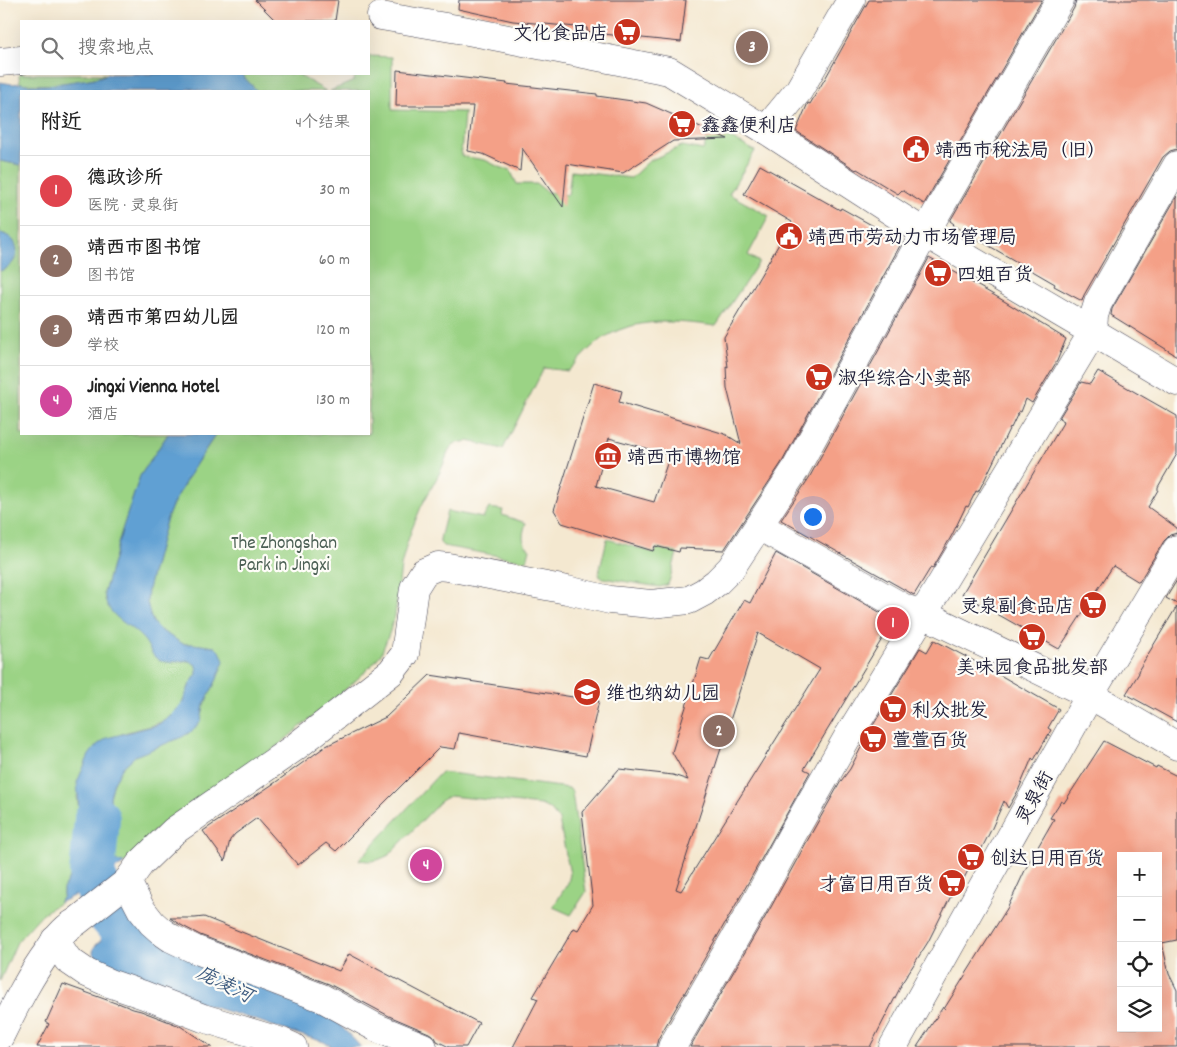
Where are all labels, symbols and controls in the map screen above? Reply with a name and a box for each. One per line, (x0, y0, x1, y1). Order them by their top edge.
supermarket icon: 文化食品店 (612, 17, 642, 47)
search box (20, 20, 370, 75)
place label: 文化食品店 (513, 22, 608, 49)
pin: 3 (736, 28, 768, 66)
icon: search (38, 34, 66, 62)
text: 搜索地点 (78, 36, 154, 63)
text: 附近 (40, 109, 82, 139)
supermarket icon: 鑫鑫便利店 (667, 109, 697, 139)
text: 4个结果 (295, 112, 350, 135)
place label: 鑫鑫便利店 (701, 114, 796, 141)
public building icon: 靖西市税法局（旧） (901, 134, 931, 164)
place label: 靖西市税法局（旧） (935, 139, 1106, 166)
text: 德政诊所 (87, 166, 163, 193)
text: 1 (54, 179, 58, 202)
text: 30 m (320, 179, 350, 202)
text: 医院 · 灵泉街 (87, 195, 178, 218)
public building icon: 靖西市劳动力市场管理局 (774, 221, 804, 251)
place label: 靖西市劳动力市场管理局 (808, 226, 1017, 253)
text: 靖西市图书馆 (87, 236, 201, 263)
text: 2 (53, 249, 60, 272)
text: 60 m (319, 249, 350, 272)
supermarket icon: 四姐百货 (923, 258, 953, 288)
place label: 四姐百货 (957, 263, 1033, 290)
text: 图书馆 (87, 265, 135, 288)
text: 靖西市第四幼儿园 (87, 306, 239, 333)
text: 3 (52, 319, 60, 342)
text: 120 m (316, 319, 350, 342)
text: 学校 (87, 335, 119, 358)
supermarket icon: 淑华综合小卖部 (804, 362, 834, 392)
place label: 淑华综合小卖部 (838, 367, 971, 394)
text: Jingxi Vienna Hotel (87, 375, 219, 402)
text: 4 (53, 389, 59, 412)
text: 130 m (316, 389, 350, 412)
text: 酒店 (87, 404, 119, 427)
museum icon: 靖西市博物馆 (593, 441, 623, 471)
place label: 靖西市博物馆 (627, 446, 741, 473)
your location (800, 504, 826, 530)
park label: The Zhongshan Park in Jingxi (231, 531, 337, 580)
supermarket icon: 灵泉副食品店 (1078, 590, 1108, 620)
place label: 灵泉副食品店 (960, 595, 1074, 622)
pin: 1 (877, 604, 909, 642)
supermarket icon: 美味园食品批发部 (1017, 622, 1047, 652)
place label: 美味园食品批发部 (956, 656, 1108, 683)
school or university icon: 维也纳幼儿园 (572, 677, 602, 707)
place label: 维也纳幼儿园 (606, 682, 720, 709)
supermarket icon: 利众批发 (878, 694, 908, 724)
place label: 利众批发 (912, 699, 988, 726)
pin: 2 (703, 712, 735, 750)
supermarket icon: 萱萱百货 (858, 724, 888, 754)
place label: 萱萱百货 (892, 729, 968, 756)
street label: 灵泉街 (1010, 767, 1062, 830)
supermarket icon: 创达日用百货 (956, 842, 986, 872)
pin: 4 (410, 846, 442, 884)
place label: 创达日用百货 (990, 847, 1104, 874)
map controls (1117, 852, 1162, 1032)
button: + (1117, 852, 1162, 897)
supermarket icon: 才富日用百货 (937, 868, 967, 898)
place label: 才富日用百货 (819, 873, 933, 900)
button: − (1117, 897, 1162, 942)
button: locate (1117, 942, 1162, 987)
water label: 庞凌河 (191, 960, 259, 1013)
button: layers (1117, 987, 1162, 1032)

